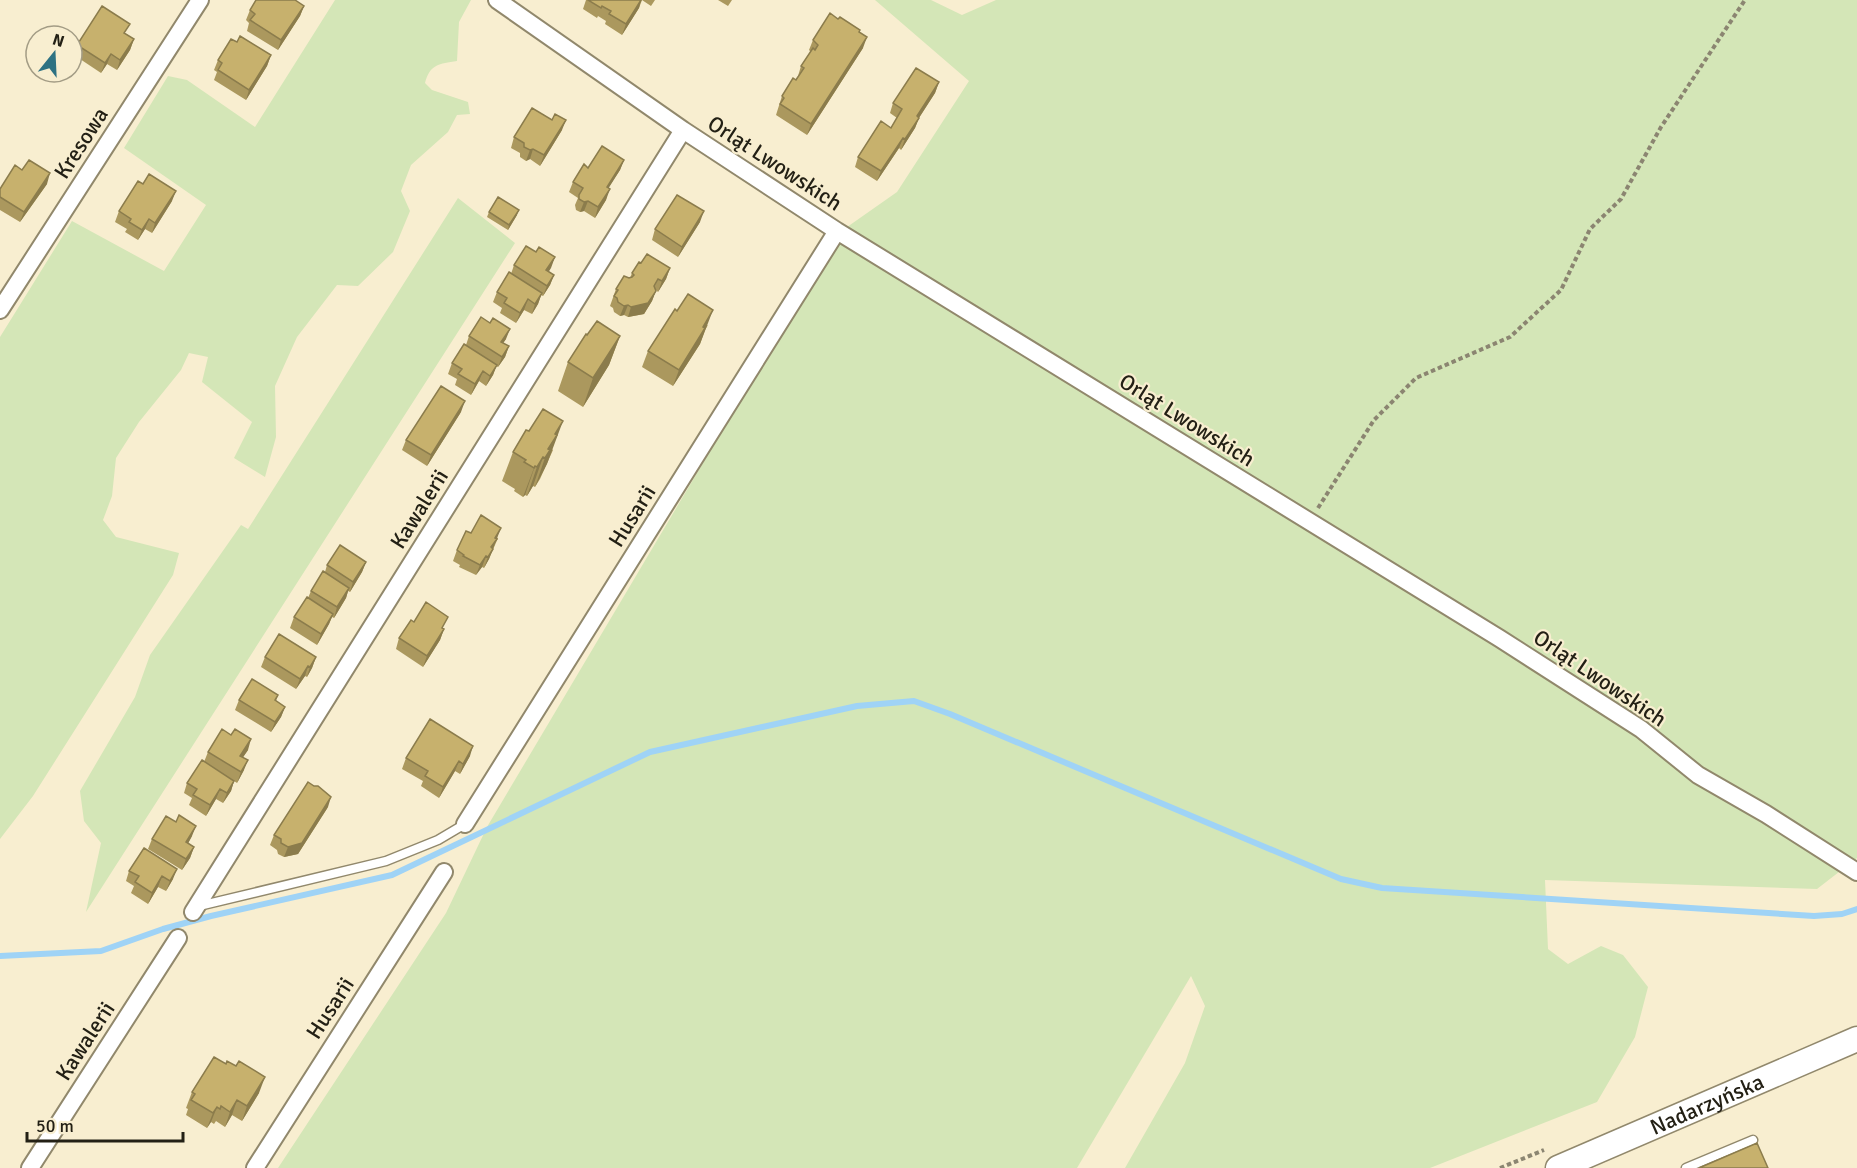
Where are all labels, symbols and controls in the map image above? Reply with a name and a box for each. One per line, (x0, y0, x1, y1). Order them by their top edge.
north arrow (24, 24, 84, 84)
text: N (50, 29, 67, 52)
street label: Kresowa (48, 102, 114, 184)
street label: Orląt Lwowskich (703, 110, 847, 216)
street label: Orląt Lwowskich (1114, 368, 1260, 472)
street label: Kawalerii (384, 464, 454, 554)
street label: Husarii (603, 480, 661, 552)
street label: Orląt Lwowskich (1528, 624, 1672, 732)
street label: Husarii (300, 972, 360, 1044)
street label: Kawalerii (50, 997, 120, 1085)
street label: Nadarzyńska (1646, 1067, 1768, 1140)
scale bar (27, 1105, 183, 1143)
text: 50 m (36, 1115, 74, 1137)

